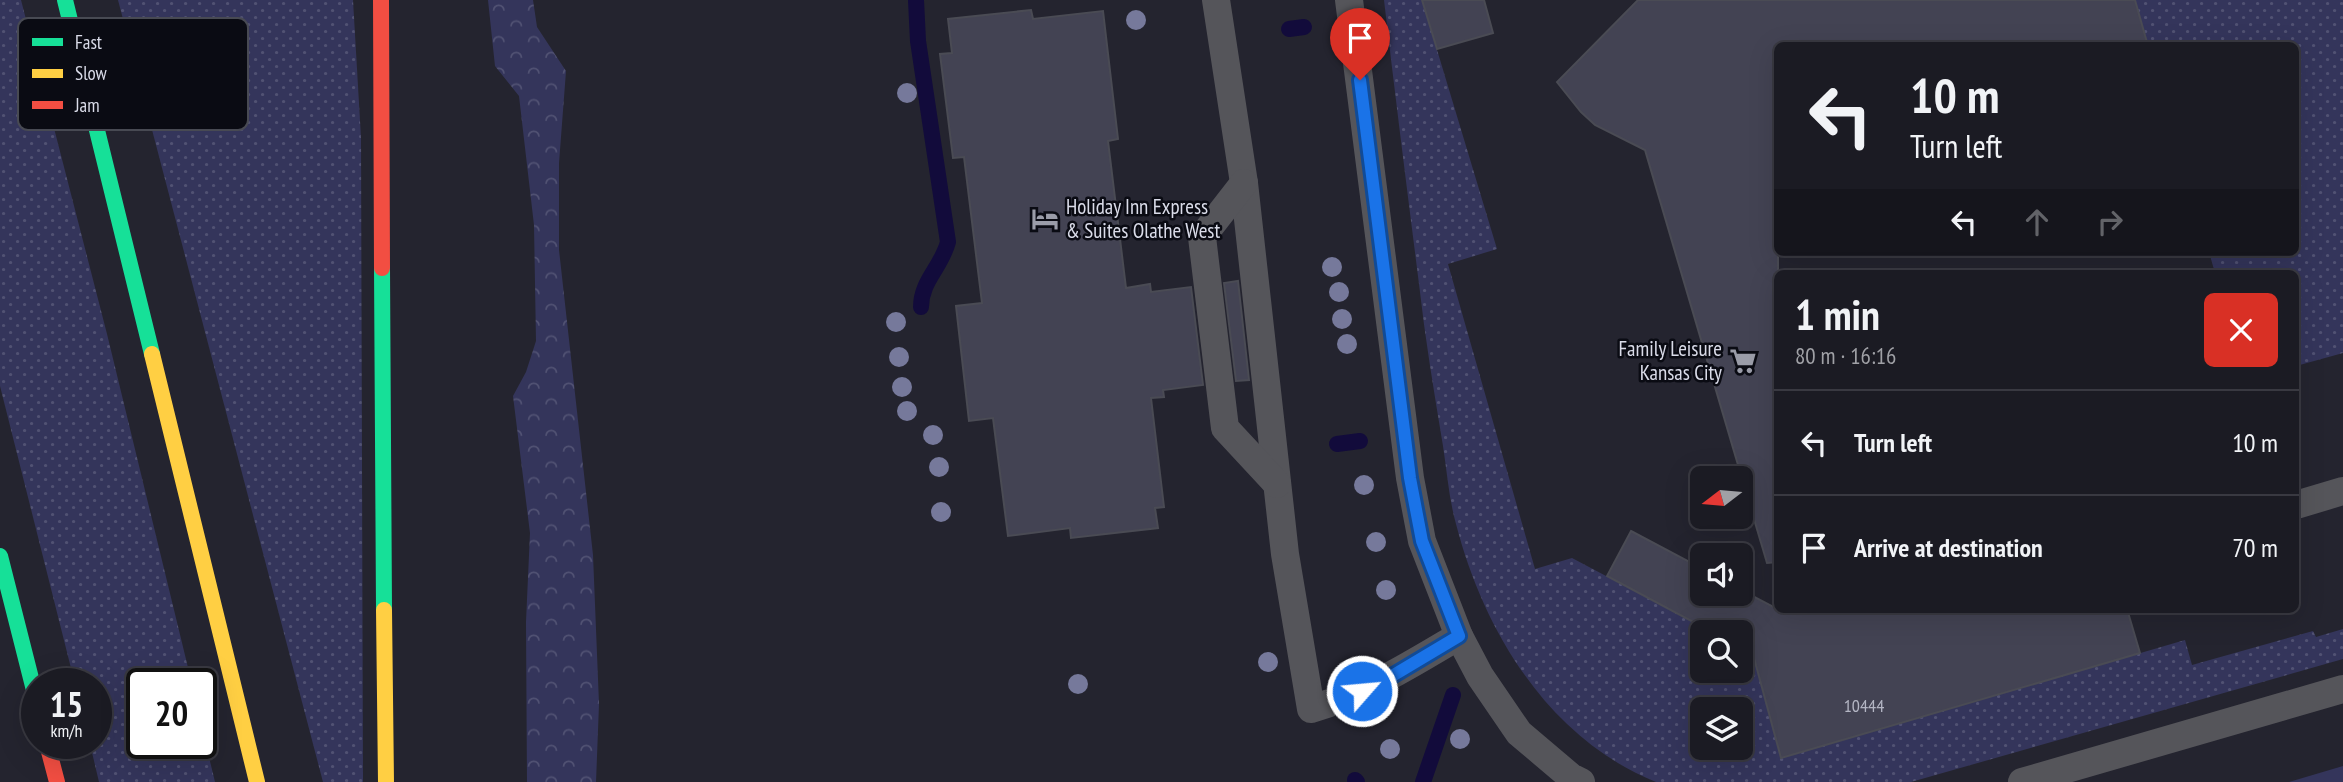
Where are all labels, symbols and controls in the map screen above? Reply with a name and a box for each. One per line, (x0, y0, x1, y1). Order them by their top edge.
pin (1330, 8, 1390, 80)
legend (18, 18, 248, 130)
icon: arrive (1341, 19, 1379, 57)
text: Fast (75, 30, 103, 54)
text: Slow (75, 61, 108, 85)
text: 10 m (1910, 63, 1999, 127)
icon: left (1795, 70, 1886, 161)
text: Jam (74, 93, 100, 117)
text: Turn left (1910, 125, 2002, 167)
place label: Holiday Inn Express & Suites Olathe West (1066, 193, 1220, 244)
icon: left (1945, 203, 1983, 241)
icon: ahead (2018, 203, 2056, 241)
icon: right (2091, 203, 2129, 241)
hotel icon: Holiday Inn Express & Suites Olathe West (1030, 204, 1060, 234)
text: 1 min (1795, 287, 1880, 342)
button: close (2204, 293, 2278, 367)
place label: Family Leisure Kansas City (1618, 335, 1722, 386)
text: 80 m · 16:16 (1795, 341, 1896, 370)
supermarket icon: Family Leisure Kansas City (1728, 346, 1758, 376)
icon: left (1795, 424, 1833, 462)
text: Turn left (1854, 426, 1932, 459)
text: 10 m (2232, 426, 2278, 459)
north arrow (1690, 466, 1754, 528)
map controls (1690, 466, 1753, 760)
icon: arrive (1795, 529, 1833, 567)
text: Arrive at destination (1854, 531, 2043, 564)
text: 70 m (2232, 531, 2278, 564)
button: sound (1690, 543, 1753, 606)
button: search (1690, 620, 1753, 683)
position arrow (1325, 654, 1399, 728)
speed limit sign: 20 (126, 668, 217, 759)
text: 15 (50, 681, 83, 727)
house number: 10444 (1844, 694, 1884, 717)
button: layers (1690, 697, 1753, 760)
text: km/h (51, 719, 82, 742)

